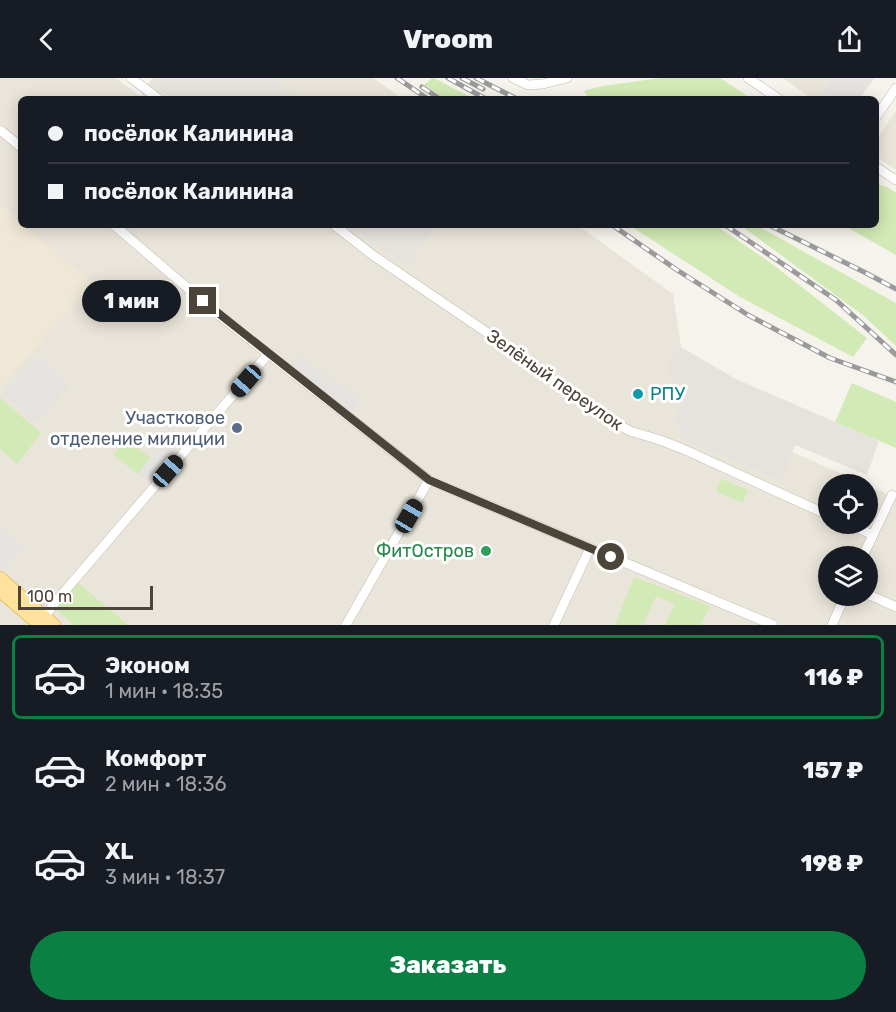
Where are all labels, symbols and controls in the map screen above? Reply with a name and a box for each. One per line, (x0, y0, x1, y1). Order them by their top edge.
icon: back (30, 23, 63, 56)
text: Vroom (403, 23, 493, 55)
icon: share (833, 23, 866, 56)
text: посёлок Калинина (84, 120, 294, 147)
text: посёлок Калинина (84, 178, 294, 205)
callout: 1 мин (83, 280, 182, 322)
route end (189, 287, 216, 314)
text: 1 мин (104, 289, 159, 313)
street label: Зелёный переулок (482, 325, 628, 436)
car (227, 362, 265, 400)
place label: РПУ (650, 383, 685, 405)
marker: РПУ (631, 387, 645, 401)
place label: Участковое отделение милиции (50, 407, 225, 450)
marker: Участковое отделение милиции (230, 421, 244, 435)
car (149, 452, 187, 490)
map controls (818, 474, 878, 606)
button: locate (818, 474, 878, 534)
car (392, 496, 426, 536)
place label: ФитОстров (376, 540, 474, 562)
route start (597, 543, 624, 570)
marker: ФитОстров (479, 544, 493, 558)
button: layers (818, 546, 878, 606)
scale bar (18, 583, 153, 610)
text: 100 m (27, 587, 72, 606)
icon: car (33, 650, 87, 704)
text: Эконом (105, 652, 190, 679)
text: 116 ₽ (804, 664, 863, 691)
text: 1 мин · 18:35 (105, 679, 223, 703)
icon: car (33, 743, 87, 797)
text: Комфорт (105, 745, 206, 772)
text: 157 ₽ (803, 757, 863, 784)
text: 2 мин · 18:36 (105, 772, 227, 796)
icon: car (33, 836, 87, 890)
text: XL (105, 838, 133, 865)
text: 198 ₽ (801, 850, 863, 877)
text: 3 мин · 18:37 (105, 865, 225, 889)
button: Заказать (30, 931, 866, 1000)

